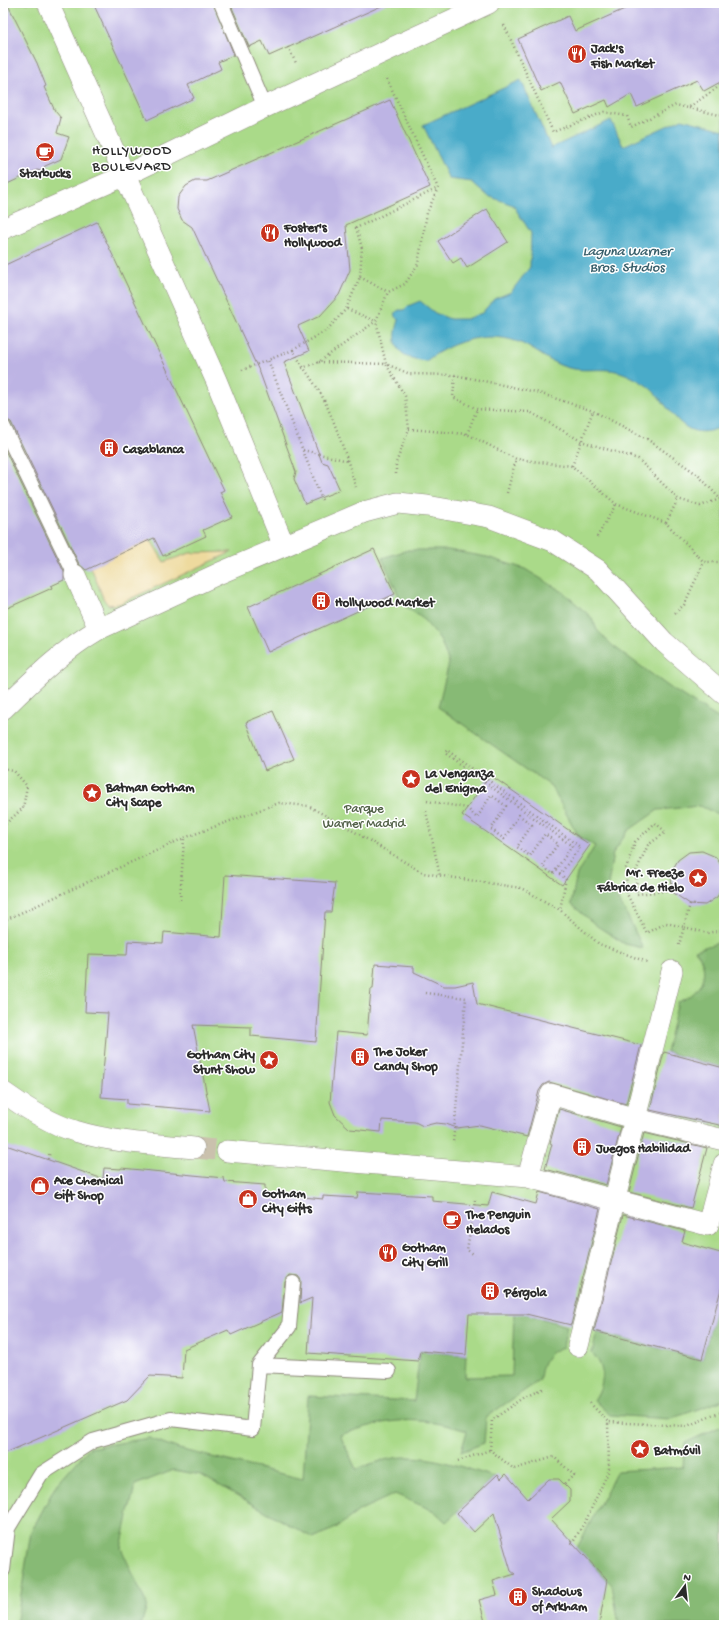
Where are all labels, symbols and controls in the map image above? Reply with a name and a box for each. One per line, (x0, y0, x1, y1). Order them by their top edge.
place label: Jack's Fish Market (590, 42, 656, 72)
restaurant icon: Jack's Fish Market (566, 43, 588, 65)
cafe icon: Starbucks (34, 141, 56, 163)
district label: HOLLYWOOD BOULEVARD (91, 143, 172, 176)
place label: Starbucks (19, 167, 72, 182)
place label: Foster's Hollywood (283, 221, 343, 251)
restaurant icon: Foster's Hollywood (259, 222, 281, 244)
water label: Laguna Warner Bros. Studios (583, 244, 674, 277)
building icon: Casablanca (98, 437, 120, 459)
place label: Casablanca (122, 443, 185, 458)
building icon: Hollywood Market (310, 590, 332, 612)
place label: Hollywood Market (335, 596, 436, 611)
place label: La Venganza del Enigma (425, 767, 495, 797)
place icon: La Venganza del Enigma (400, 768, 422, 790)
place label: Batman Gotham City Scape (105, 781, 195, 812)
place icon: Batman Gotham City Scape (81, 782, 103, 804)
park label: Parque Warner Madrid (323, 802, 407, 832)
place label: Mr. Freeze Fábrica de Hielo (596, 866, 685, 896)
place icon: Mr. Freeze Fábrica de Hielo (687, 867, 709, 889)
place label: The Joker Candy Shop (373, 1045, 438, 1076)
building icon: The Joker Candy Shop (349, 1046, 371, 1068)
place label: Gotham City Stunt Show (187, 1048, 256, 1078)
place icon: Gotham City Stunt Show (258, 1049, 280, 1071)
building icon: Juegos Habilidad (571, 1136, 593, 1158)
place label: Juegos Habilidad (595, 1142, 692, 1157)
place label: Ace Chemical Gift Shop (53, 1174, 123, 1205)
shop icon: Ace Chemical Gift Shop (29, 1175, 51, 1197)
place label: Gotham City Gifts (261, 1187, 313, 1217)
shop icon: Gotham City Gifts (237, 1188, 259, 1210)
place label: The Penguin Helados (465, 1208, 531, 1238)
cafe icon: The Penguin Helados (441, 1209, 463, 1231)
place label: Gotham City Grill (401, 1241, 448, 1271)
restaurant icon: Gotham City Grill (377, 1242, 399, 1264)
building icon: Pérgola (479, 1280, 501, 1302)
place label: Pérgola (503, 1286, 547, 1301)
place icon: Batmóvil (629, 1438, 651, 1460)
place label: Batmóvil (653, 1444, 701, 1459)
north arrow (665, 1566, 705, 1606)
text: N (682, 1572, 692, 1585)
place label: Shadows of Arkham (531, 1585, 588, 1615)
building icon: Shadows of Arkham (507, 1586, 529, 1608)

